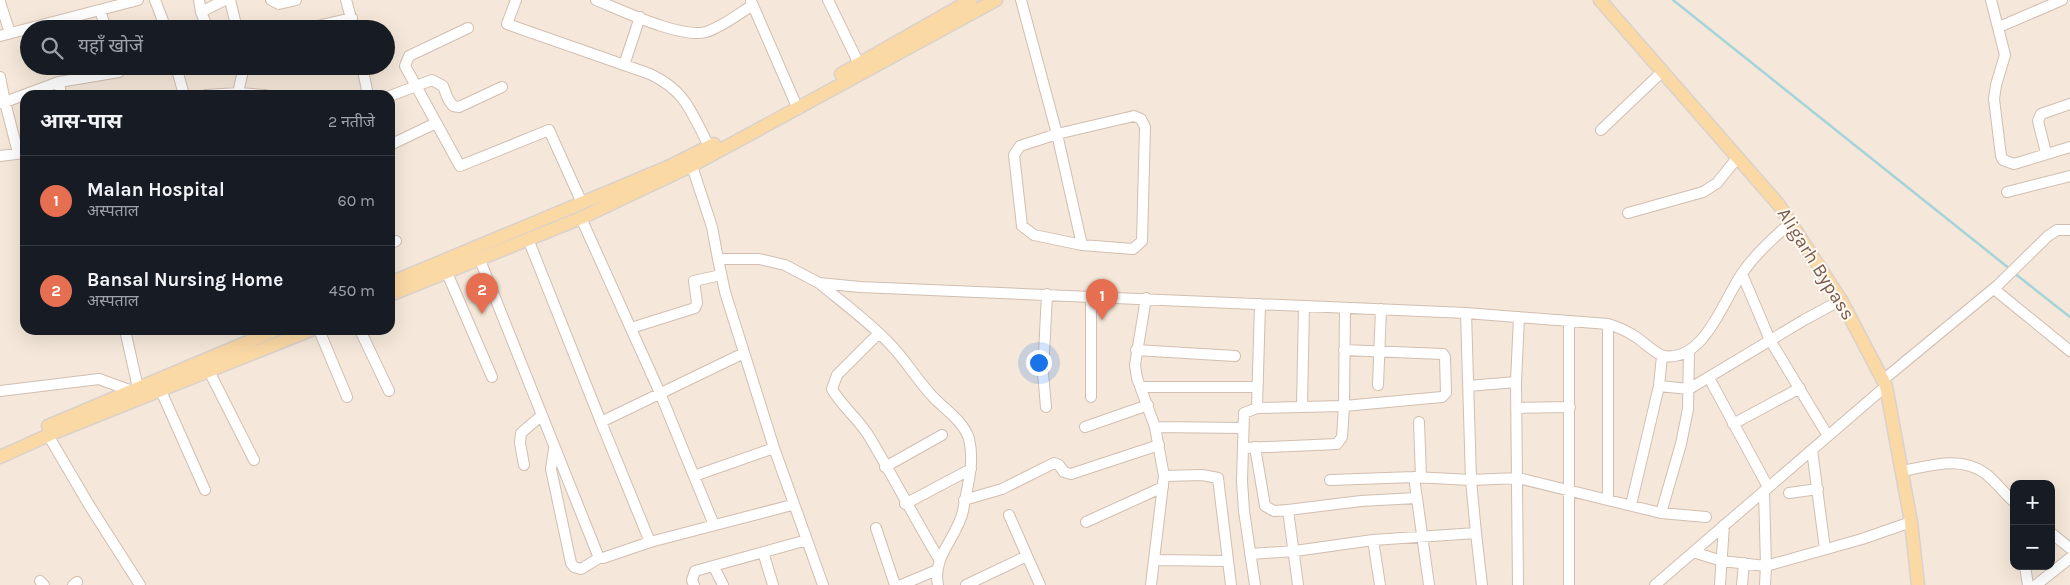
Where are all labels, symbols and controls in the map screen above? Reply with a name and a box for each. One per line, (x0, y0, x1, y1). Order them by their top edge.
search box (20, 20, 395, 75)
icon: search (38, 34, 66, 62)
text: यहाँ खोजें (78, 35, 143, 57)
text: आस-पास (40, 109, 122, 133)
text: 2 नतीजे (328, 112, 375, 131)
text: Malan Hospital (87, 179, 225, 201)
text: 1 (53, 191, 59, 210)
text: 60 m (338, 191, 375, 210)
text: अस्पताल (87, 201, 139, 220)
street label: Aligarh Bypass (1773, 204, 1859, 324)
text: Bansal Nursing Home (87, 269, 283, 291)
pin: 2 (466, 273, 498, 314)
pin: 1 (1086, 279, 1118, 320)
text: 2 (51, 281, 61, 300)
text: 450 m (329, 281, 375, 300)
text: अस्पताल (87, 291, 139, 310)
your location (1026, 350, 1052, 376)
map controls (2010, 480, 2055, 570)
button: + (2010, 480, 2055, 525)
button: − (2010, 525, 2055, 570)

